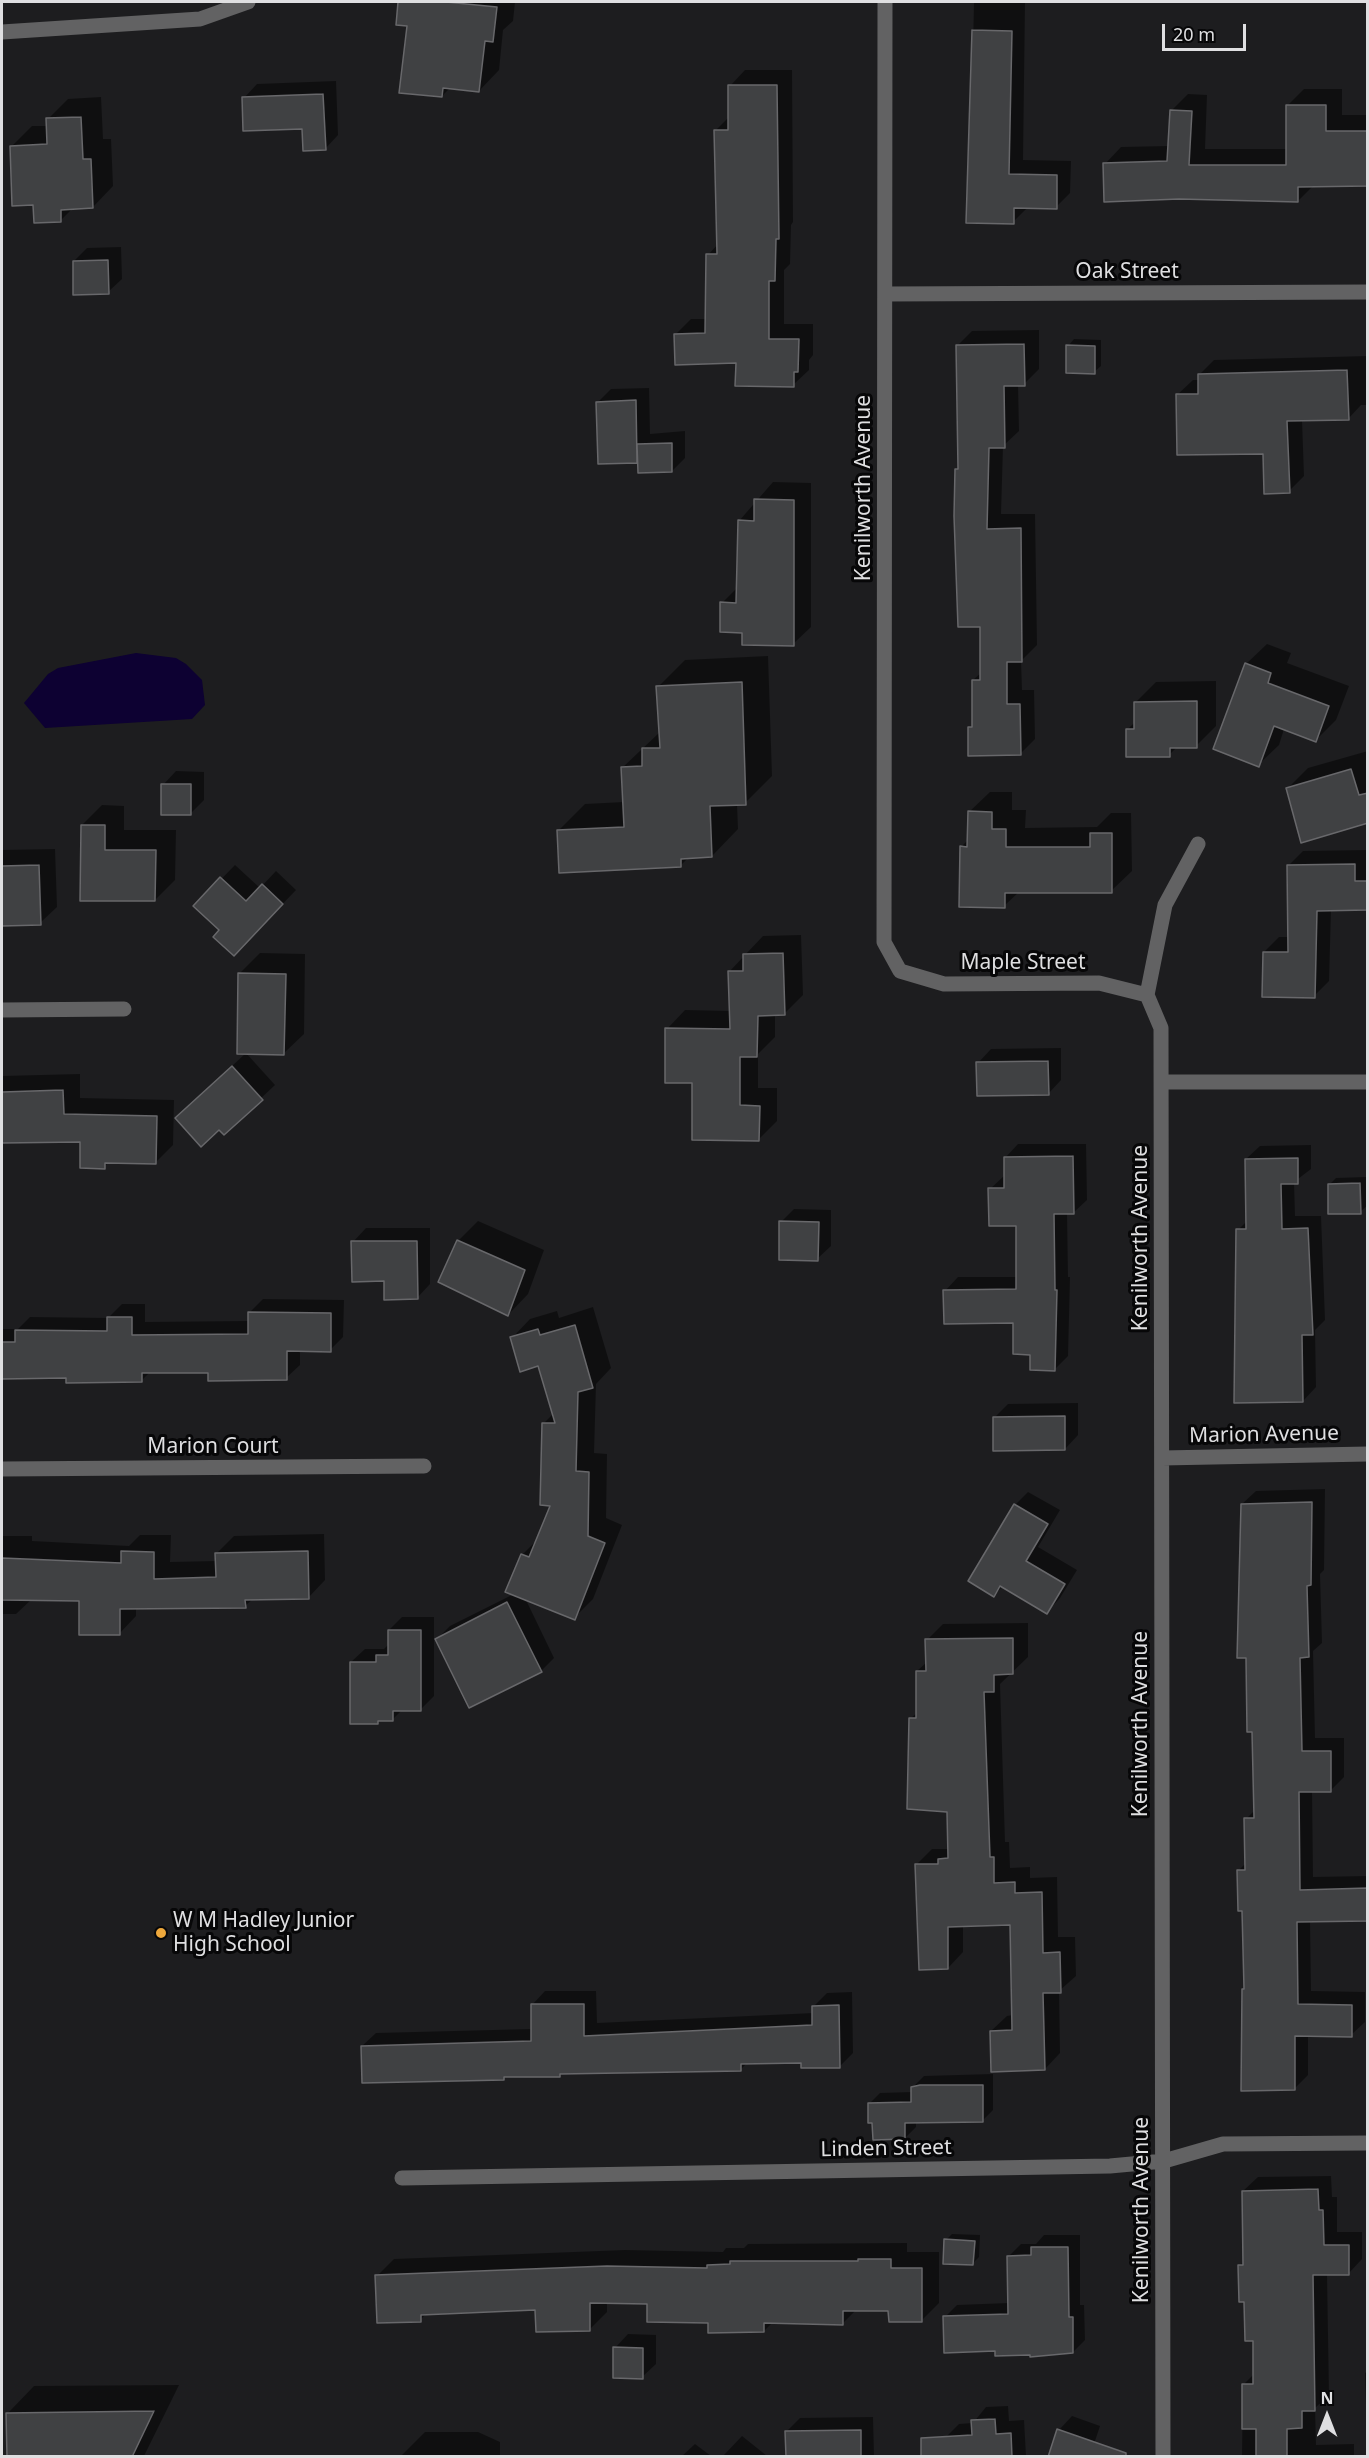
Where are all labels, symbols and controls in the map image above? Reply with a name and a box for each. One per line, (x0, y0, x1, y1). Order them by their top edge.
scale bar (1165, 12, 1249, 50)
text: 20 m (1173, 22, 1215, 46)
street label: Oak Street (1075, 259, 1179, 285)
street label: Kenilworth Avenue (851, 395, 877, 581)
street label: Maple Street (960, 950, 1086, 976)
street label: Kenilworth Avenue (1128, 1145, 1154, 1331)
street label: Marion Avenue (1189, 1421, 1339, 1449)
street label: Marion Court (147, 1434, 279, 1460)
street label: Kenilworth Avenue (1128, 1631, 1154, 1817)
place label: W M Hadley Junior High School (173, 1908, 354, 1958)
marker: W M Hadley Junior High School (154, 1926, 168, 1940)
street label: Kenilworth Avenue (1129, 2117, 1155, 2303)
street label: Linden Street (820, 2135, 952, 2163)
north arrow (1297, 2386, 1357, 2446)
text: N (1320, 2387, 1334, 2409)

